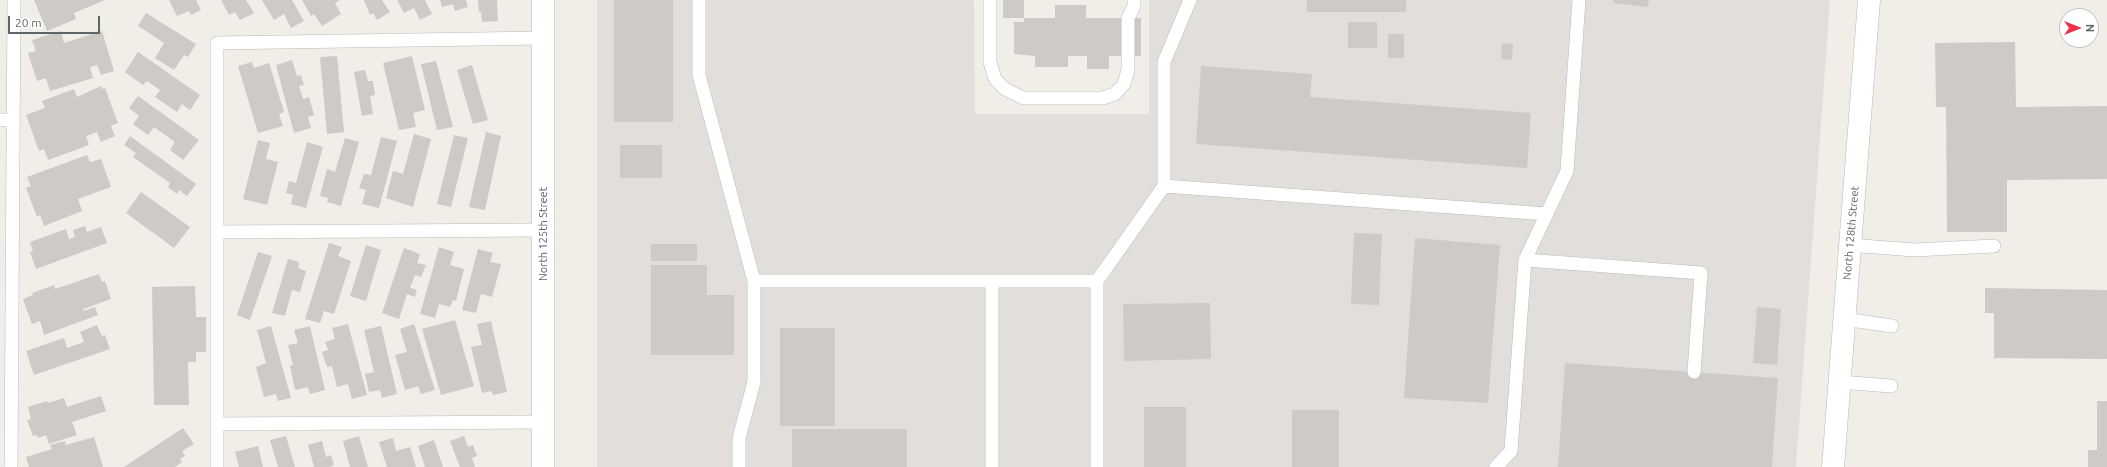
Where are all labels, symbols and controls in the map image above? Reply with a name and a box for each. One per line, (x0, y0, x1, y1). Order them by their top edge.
scale bar (10, 8, 102, 34)
north arrow (2059, 8, 2099, 48)
text: 20 m (15, 16, 42, 29)
text: N (2084, 24, 2096, 32)
street label: North 128th Street (1840, 186, 1862, 280)
street label: North 125th Street (536, 187, 550, 281)

